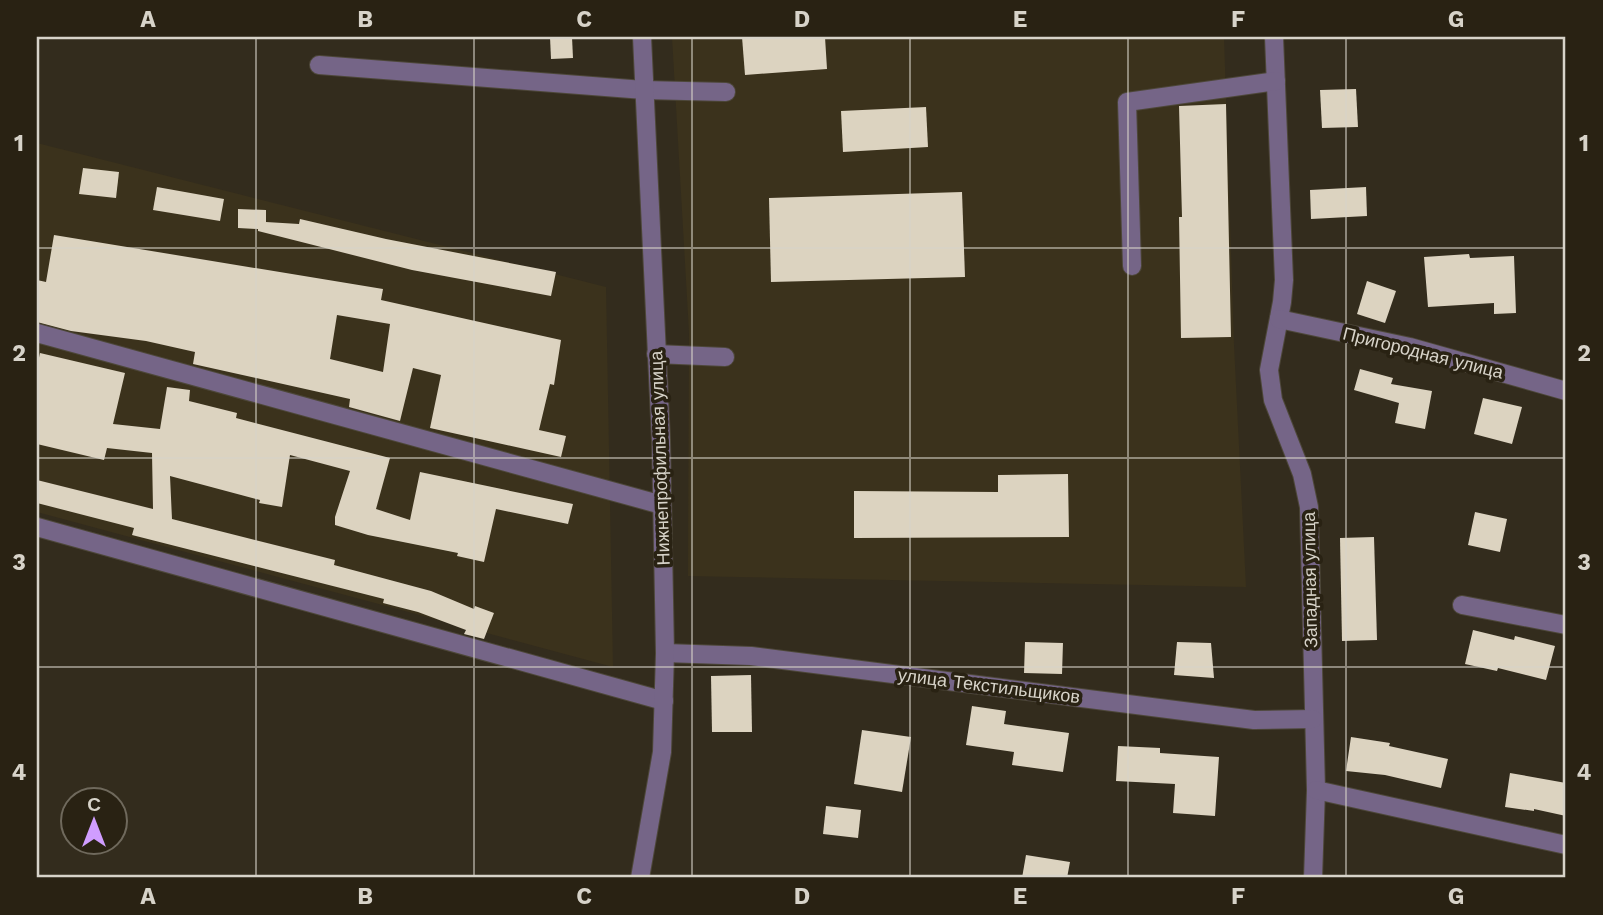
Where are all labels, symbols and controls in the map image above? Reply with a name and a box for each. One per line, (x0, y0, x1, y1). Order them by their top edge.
text: A (140, 6, 156, 33)
text: B (357, 6, 373, 33)
text: C (576, 6, 592, 33)
text: D (794, 6, 810, 33)
text: E (1013, 6, 1027, 33)
text: F (1231, 6, 1245, 33)
text: G (1448, 6, 1464, 33)
text: 1 (14, 130, 24, 157)
text: 1 (1579, 130, 1589, 157)
street label: Пригородная улица (1341, 322, 1506, 383)
text: 2 (12, 340, 26, 367)
text: 2 (1577, 340, 1591, 367)
street label: Нижнепрофильная улица (645, 349, 674, 566)
street label: Западная улица (1298, 511, 1321, 648)
text: 3 (12, 549, 26, 576)
text: 3 (1577, 549, 1591, 576)
street label: улица Текстильщиков (897, 664, 1081, 707)
text: 4 (12, 759, 27, 786)
text: 4 (1577, 759, 1592, 786)
north arrow (60, 786, 130, 856)
text: С (87, 793, 101, 816)
text: A (140, 883, 156, 910)
text: B (357, 883, 373, 910)
text: C (576, 883, 592, 910)
text: D (794, 883, 810, 910)
text: E (1013, 883, 1027, 910)
text: F (1231, 883, 1245, 910)
text: G (1448, 883, 1464, 910)

